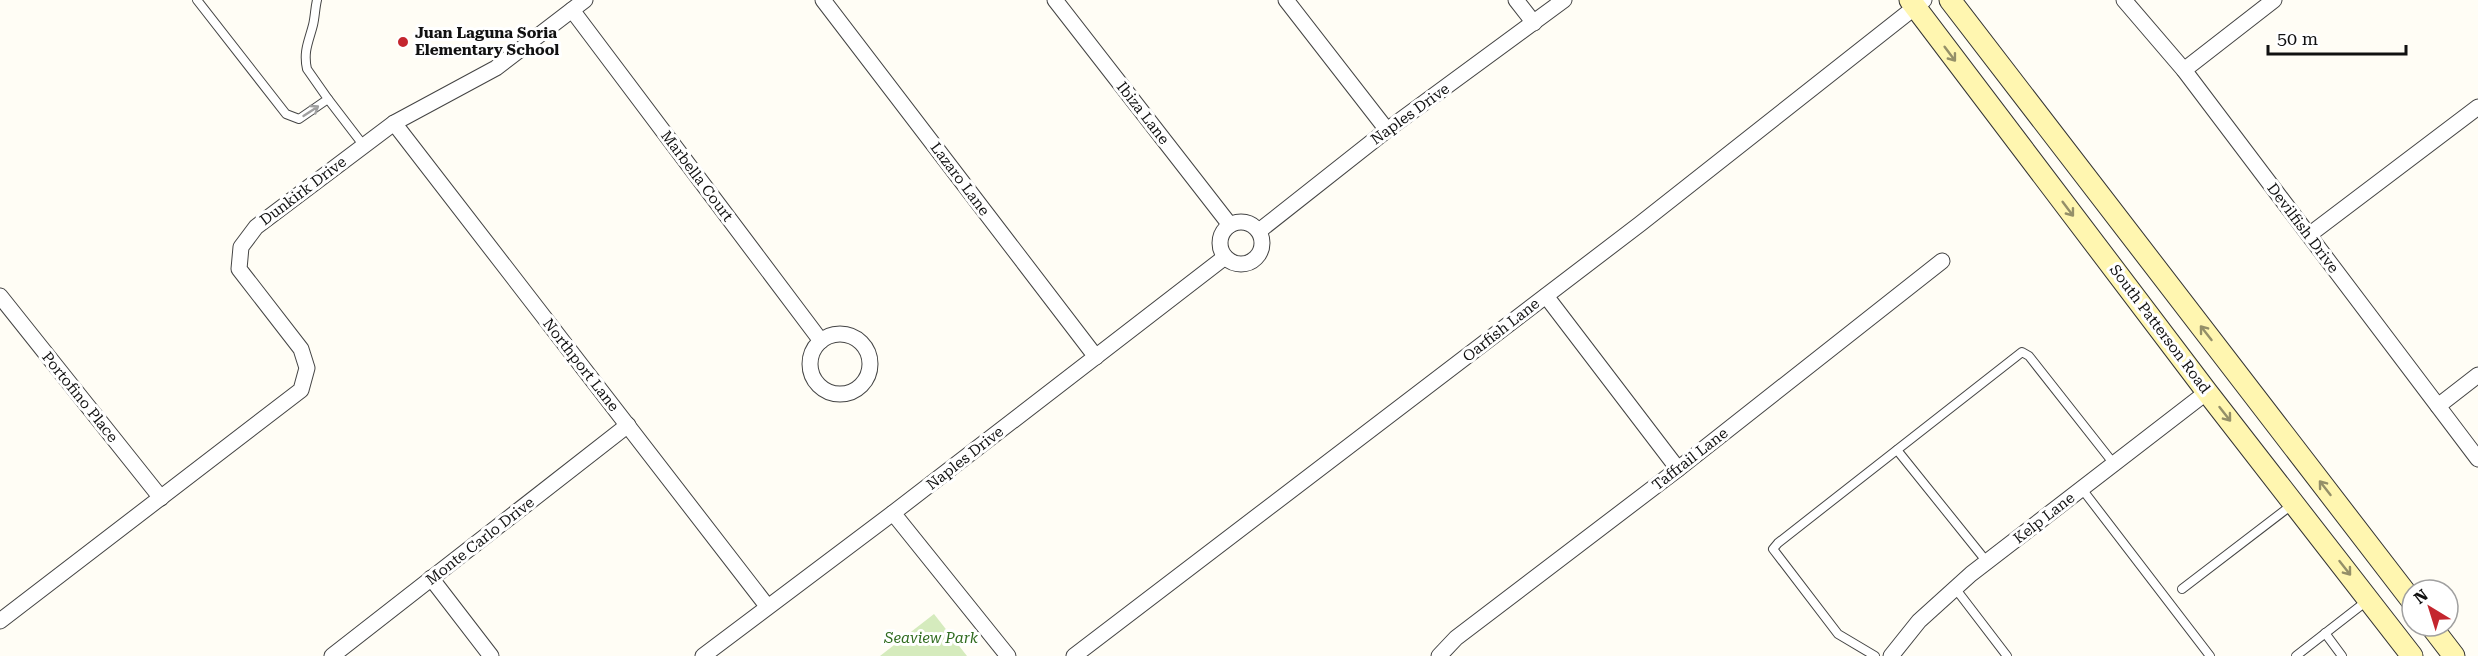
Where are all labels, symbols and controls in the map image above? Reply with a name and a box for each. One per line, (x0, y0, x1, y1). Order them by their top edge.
scale bar (2268, 18, 2406, 56)
place label: Juan Laguna Soria Elementary School (415, 24, 559, 59)
text: 50 m (2277, 28, 2318, 49)
marker: Juan Laguna Soria Elementary School (396, 35, 410, 49)
one-way arrow (1944, 45, 1957, 61)
street label: Ibiza Lane (1113, 78, 1173, 148)
street label: Naples Drive (1367, 79, 1453, 149)
one-way arrow (302, 105, 319, 117)
street label: Marbella Court (657, 127, 737, 225)
street label: Lazaro Lane (927, 139, 993, 219)
street label: Dunkirk Drive (256, 153, 350, 229)
street label: Devilfish Drive (2263, 180, 2343, 276)
one-way arrow (2062, 201, 2075, 217)
street label: South Patterson Road (2106, 261, 2215, 397)
street label: Oarfish Lane (1459, 294, 1543, 366)
street label: Northport Lane (539, 315, 623, 415)
one-way arrow (2200, 326, 2213, 342)
street label: Portofino Place (38, 348, 122, 446)
one-way arrow (2218, 406, 2231, 422)
street label: Naples Drive (923, 422, 1007, 494)
street label: Taffrail Lane (1649, 424, 1731, 494)
one-way arrow (2319, 480, 2332, 496)
street label: Kelp Lane (2010, 489, 2078, 547)
street label: Monte Carlo Drive (422, 493, 538, 589)
one-way arrow (2338, 560, 2351, 576)
north arrow (2400, 578, 2460, 638)
text: N (2410, 585, 2432, 608)
park label: Seaview Park (883, 629, 979, 647)

